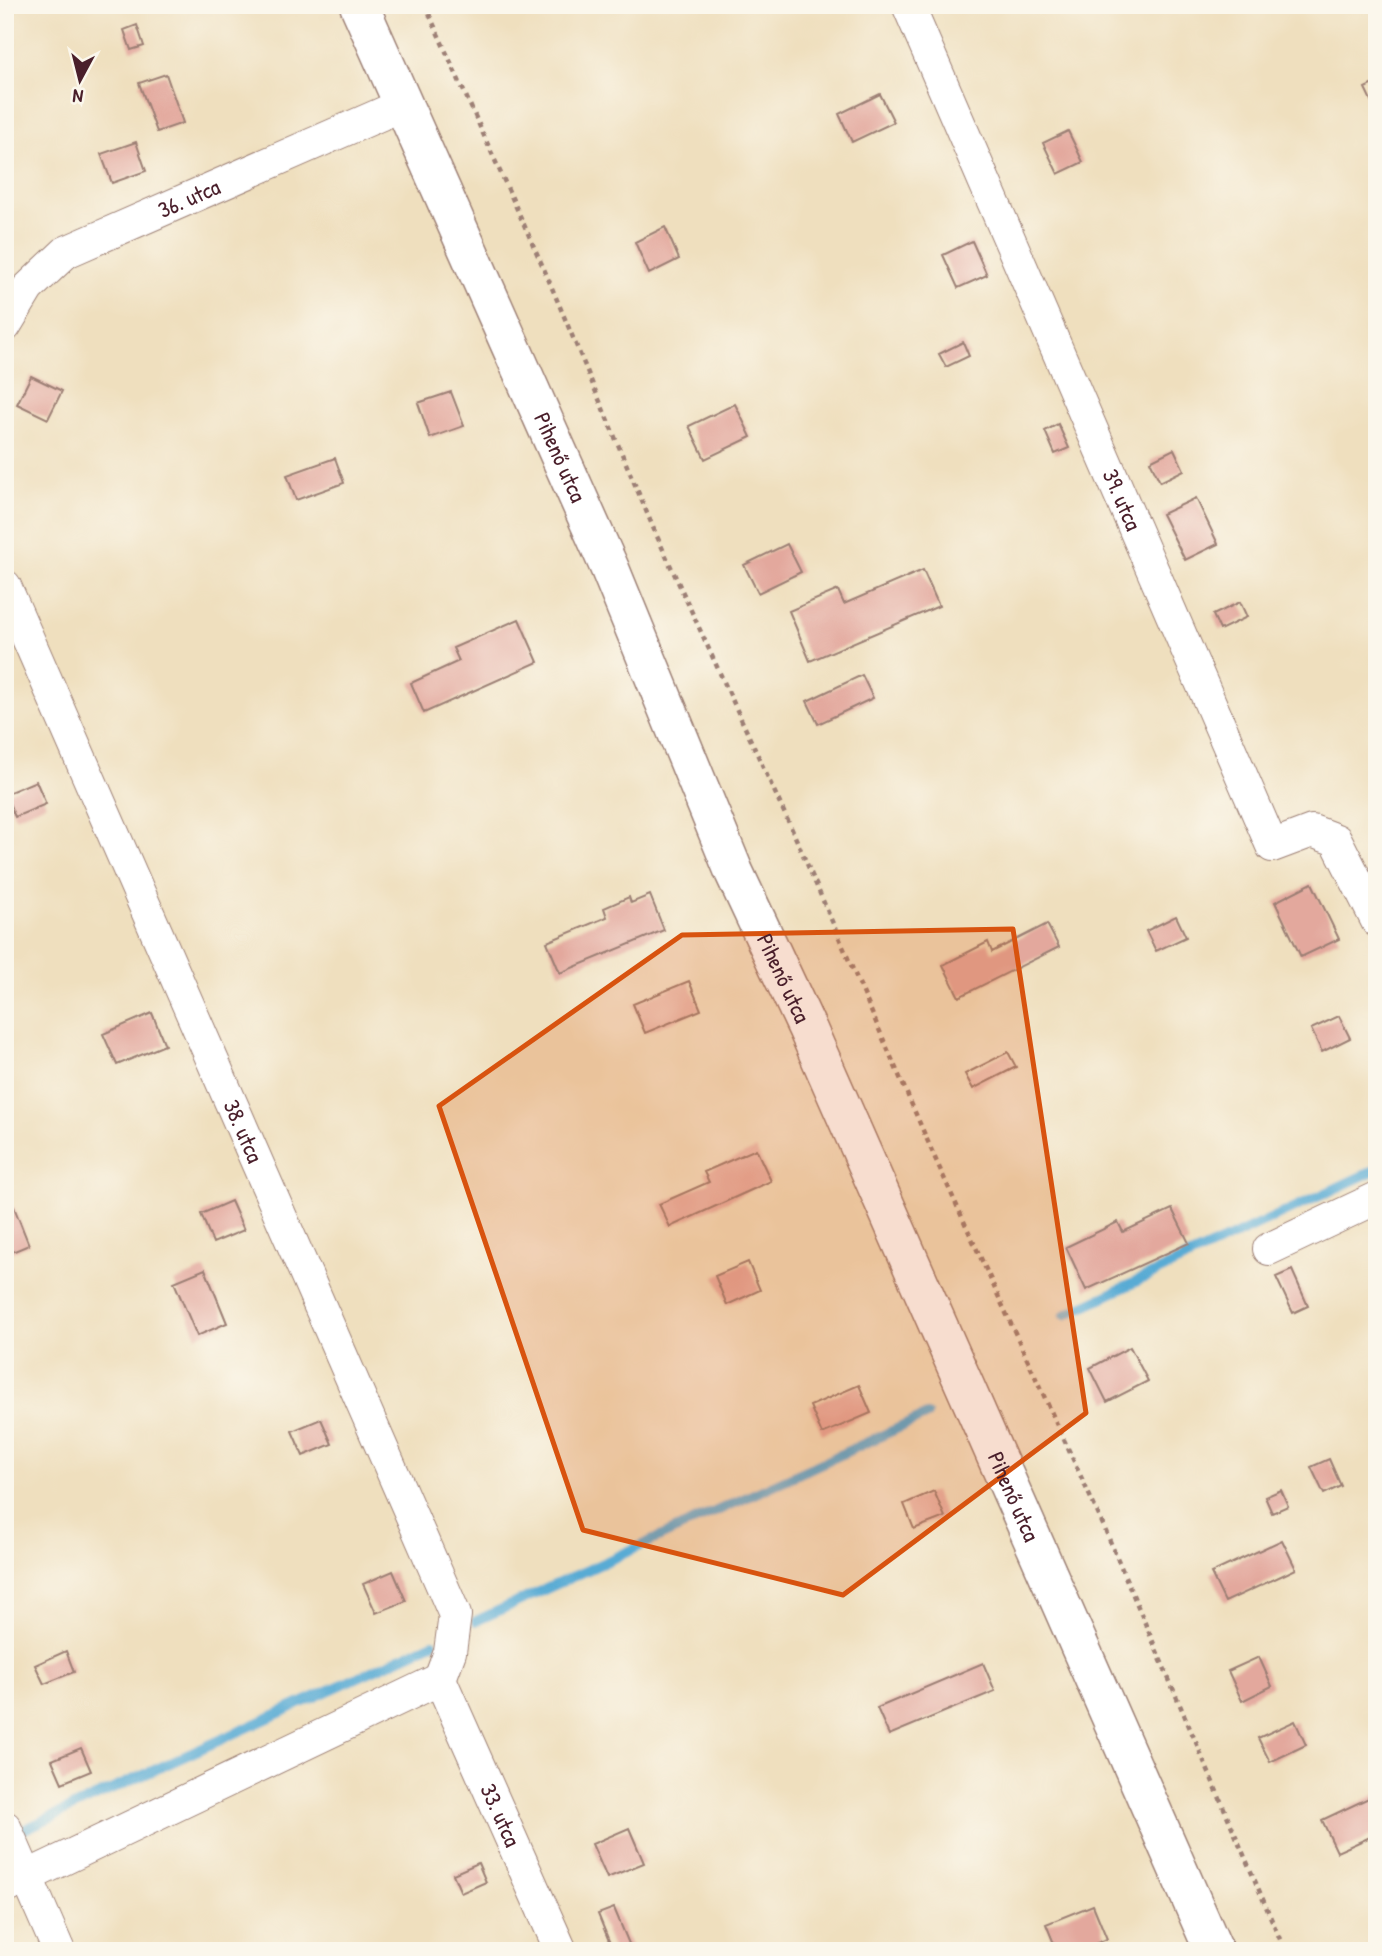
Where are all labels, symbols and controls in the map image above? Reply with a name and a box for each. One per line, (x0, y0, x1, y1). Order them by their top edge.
north arrow (46, 46, 116, 116)
text: N (71, 83, 85, 110)
street label: 36. utca (153, 171, 225, 225)
street label: Pihenő utca (527, 407, 594, 507)
street label: 39. utca (1096, 464, 1150, 535)
street label: Pihenő utca (750, 928, 818, 1028)
street label: 38. utca (217, 1095, 271, 1167)
street label: Pihenő utca (981, 1447, 1047, 1546)
street label: 33. utca (473, 1779, 529, 1851)

